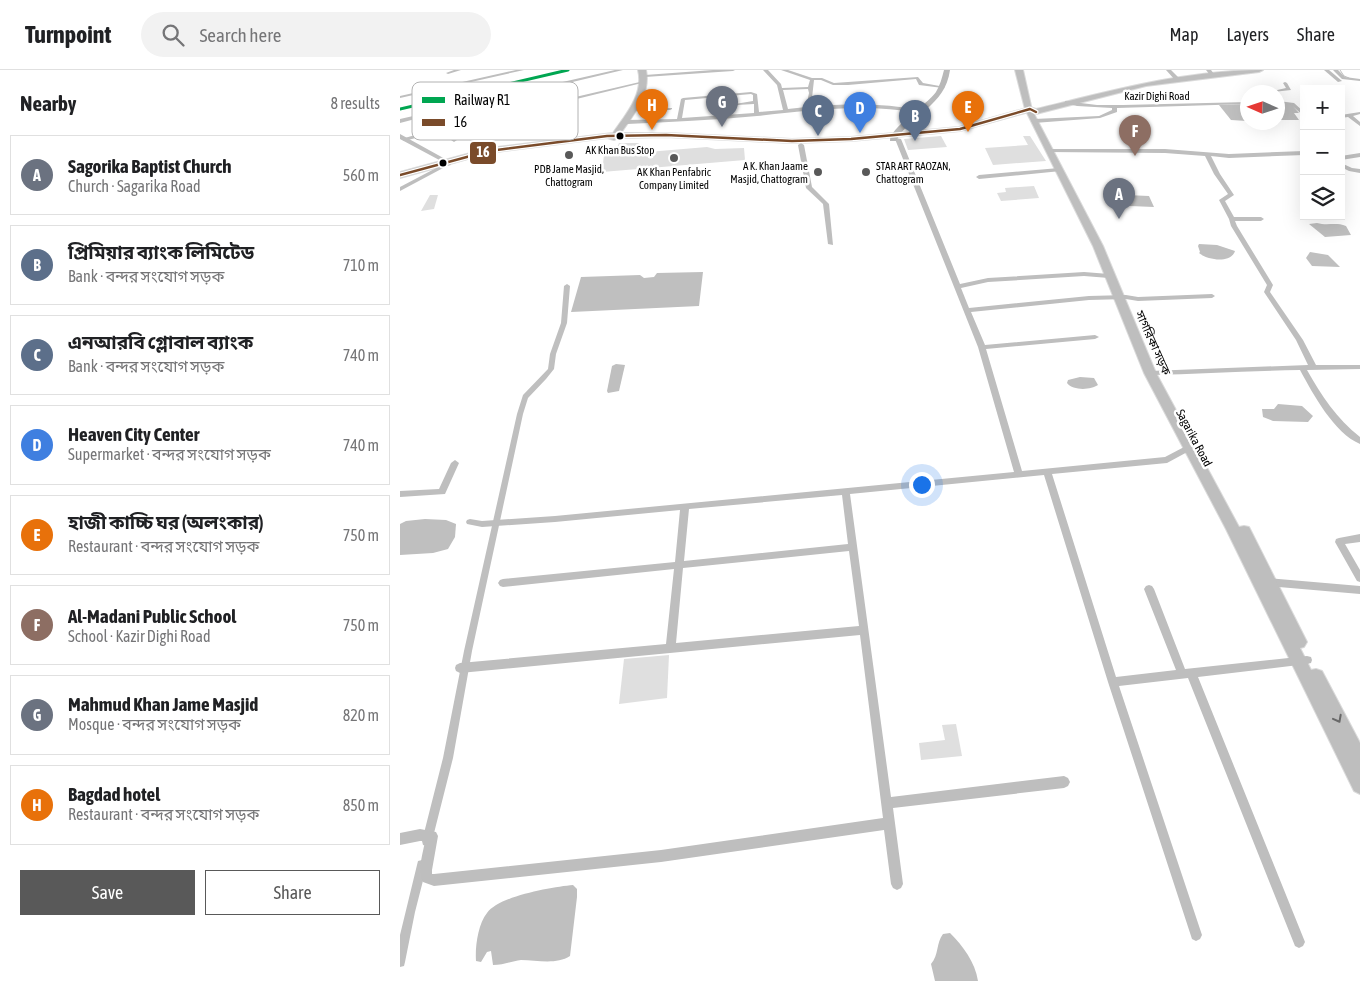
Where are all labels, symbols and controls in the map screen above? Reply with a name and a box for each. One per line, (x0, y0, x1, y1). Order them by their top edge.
search box (141, 12, 491, 57)
text: Turnpoint (25, 21, 111, 48)
icon: search (159, 21, 187, 49)
text: Search here (199, 24, 281, 46)
text: Map (1169, 24, 1198, 45)
text: Layers (1226, 24, 1269, 45)
text: Share (1297, 24, 1335, 45)
legend (412, 82, 578, 140)
north arrow (1240, 85, 1285, 130)
map controls (1300, 85, 1345, 220)
button: + (1300, 85, 1345, 130)
pin: G (706, 86, 738, 127)
pin: H (636, 89, 668, 130)
street label: Kazir Dighi Road (1124, 90, 1190, 102)
text: Nearby (20, 91, 76, 115)
pin: E (952, 91, 984, 132)
text: Railway R1 (454, 92, 510, 108)
pin: D (844, 92, 876, 133)
text: 8 results (330, 94, 380, 112)
pin: C (802, 95, 834, 136)
pin: B (899, 100, 931, 141)
text: 16 (454, 114, 468, 130)
pin: F (1119, 115, 1151, 156)
button: − (1300, 130, 1345, 175)
marker: AK Khan Bus Stop (615, 131, 625, 141)
line badge: 16 (469, 141, 497, 165)
text: 16 (476, 144, 490, 160)
place label: AK Khan Bus Stop (586, 144, 654, 156)
marker: PDB Jame Masjid, Chattogram (563, 149, 575, 161)
marker: AK Khan Penfabric Company Limited (668, 152, 680, 164)
text: Sagorika Baptist Church (68, 155, 232, 177)
unlabelled marker (438, 158, 448, 168)
place label: A K. Khan Jaame Masjid, Chattogram (730, 160, 808, 185)
place label: STAR ART RAOZAN, Chattogram (876, 160, 951, 185)
place label: PDB Jame Masjid, Chattogram (534, 163, 604, 188)
text: A (33, 166, 41, 184)
text: 560 m (343, 166, 379, 184)
place label: AK Khan Penfabric Company Limited (637, 166, 712, 191)
marker: A K. Khan Jaame Masjid, Chattogram (812, 166, 824, 178)
marker: STAR ART RAOZAN, Chattogram (860, 166, 872, 178)
button: layers (1300, 175, 1345, 220)
text: Church · Sagarika Road (68, 177, 201, 195)
pin: A (1103, 178, 1135, 219)
text: প্রিমিয়ার ব্যাংক লিমিটেড (68, 241, 254, 263)
text: B (33, 256, 41, 274)
text: 710 m (343, 256, 379, 274)
text: Bank · বন্দর সংযোগ সড়ক (68, 267, 224, 285)
street label: সাগরিকা সড়ক (1132, 307, 1174, 378)
text: এনআরবি গ্লোবাল ব্যাংক (68, 331, 253, 353)
text: C (33, 346, 41, 364)
text: 740 m (343, 346, 379, 364)
text: Bank · বন্দর সংযোগ সড়ক (68, 357, 224, 375)
street label: Sagarika Road (1173, 407, 1215, 469)
text: Heaven City Center (68, 423, 199, 445)
text: D (33, 436, 41, 454)
text: 740 m (343, 436, 379, 454)
text: Supermarket · বন্দর সংযোগ সড়ক (68, 445, 271, 463)
your location (909, 472, 935, 498)
text: হাজী কাচ্চি ঘর (অলংকার) (68, 511, 264, 533)
text: E (34, 526, 40, 544)
text: 750 m (343, 526, 379, 544)
text: Restaurant · বন্দর সংযোগ সড়ক (68, 537, 259, 555)
text: Al-Madani Public School (68, 605, 236, 627)
text: F (34, 616, 40, 634)
text: 750 m (343, 616, 379, 634)
text: School · Kazir Dighi Road (68, 627, 211, 645)
text: Mahmud Khan Jame Masjid (68, 693, 258, 715)
text: G (33, 706, 41, 724)
text: 820 m (343, 706, 379, 724)
one-way arrow (1332, 714, 1342, 723)
text: Mosque · বন্দর সংযোগ সড়ক (68, 715, 241, 733)
text: Bagdad hotel (68, 783, 160, 805)
text: H (32, 796, 42, 814)
text: 850 m (343, 796, 379, 814)
text: Restaurant · বন্দর সংযোগ সড়ক (68, 805, 259, 823)
button: Save (20, 870, 195, 915)
button: Share (205, 870, 380, 915)

